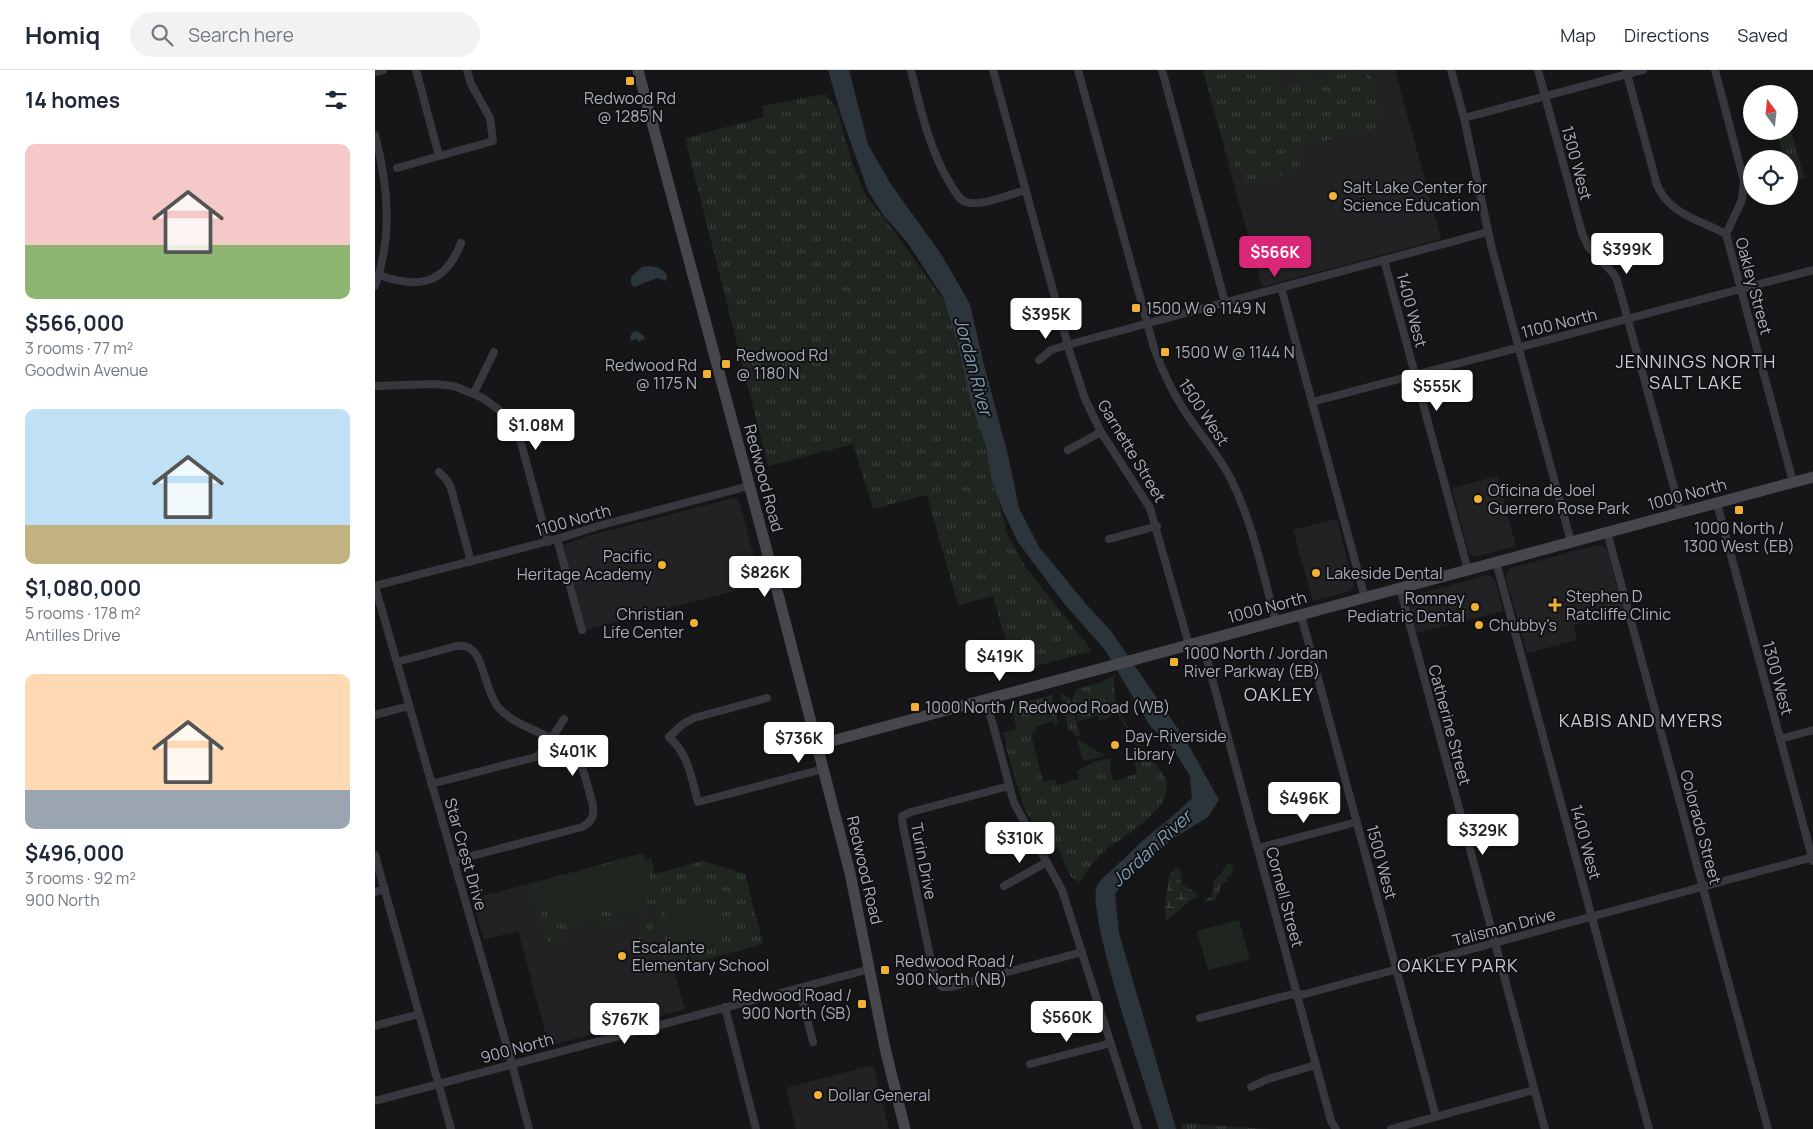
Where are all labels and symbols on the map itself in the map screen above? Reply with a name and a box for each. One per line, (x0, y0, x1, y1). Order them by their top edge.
marker: Redwood Rd @ 1285 N (624, 75, 636, 87)
north arrow (1743, 85, 1797, 140)
place label: Redwood Rd @ 1285 N (584, 87, 676, 127)
street label: 1300 West (1557, 123, 1597, 203)
place label: Salt Lake Center for Science Education (1343, 176, 1488, 216)
marker: Salt Lake Center for Science Education (1327, 190, 1339, 202)
pin: $399K (1592, 232, 1662, 275)
street label: Oakley Street (1730, 235, 1778, 337)
pin: $566K (1240, 236, 1310, 278)
street label: 1400 West (1391, 270, 1433, 350)
place label: 1500 W @ 1149 N (1146, 297, 1266, 319)
pin: $395K (1011, 298, 1081, 340)
marker: 1500 W @ 1149 N (1130, 302, 1142, 314)
street label: 1100 North (1519, 303, 1599, 343)
water label: Jordan River (949, 314, 999, 421)
place label: 1500 W @ 1144 N (1175, 341, 1295, 363)
place label: Redwood Rd @ 1180 N (736, 344, 828, 384)
marker: 1500 W @ 1144 N (1159, 346, 1171, 358)
district label: JENNINGS NORTH SALT LAKE (1616, 349, 1776, 394)
place label: Redwood Rd @ 1175 N (605, 354, 697, 394)
marker: Redwood Rd @ 1180 N (720, 358, 732, 370)
marker: Redwood Rd @ 1175 N (701, 368, 713, 380)
pin: $555K (1402, 370, 1472, 412)
street label: 1500 West (1174, 374, 1234, 450)
street label: Garnette Street (1093, 396, 1171, 506)
pin: $1.08M (495, 408, 577, 451)
street label: Redwood Road (739, 422, 789, 534)
street label: 1000 North (1645, 473, 1729, 515)
place label: Oficina de Joel Guerrero Rose Park (1488, 479, 1631, 519)
marker: Oficina de Joel Guerrero Rose Park (1472, 493, 1484, 505)
street label: 1100 North (533, 499, 613, 541)
marker: 1000 North / 1300 West (EB) (1733, 504, 1745, 516)
place label: 1000 North / 1300 West (EB) (1683, 517, 1795, 557)
place label: Pacific Heritage Academy (517, 545, 653, 585)
pin: $826K (730, 556, 800, 598)
marker: Pacific Heritage Academy (656, 559, 668, 571)
place label: Lakeside Dental (1326, 562, 1443, 584)
marker: Lakeside Dental (1310, 567, 1322, 579)
place label: Stephen D Ratcliffe Clinic (1566, 585, 1671, 625)
street label: 1000 North (1225, 586, 1309, 628)
place label: Romney Pediatric Dental (1348, 587, 1466, 627)
marker: Stephen D Ratcliffe Clinic (1548, 598, 1562, 612)
marker: Romney Pediatric Dental (1469, 601, 1481, 613)
place label: Christian Life Center (603, 603, 684, 643)
place label: Chubby's (1489, 614, 1557, 636)
marker: Christian Life Center (688, 617, 700, 629)
marker: Chubby's (1473, 619, 1485, 631)
street label: 1300 West (1758, 638, 1798, 718)
pin: $419K (965, 640, 1035, 682)
place label: 1000 North / Jordan River Parkway (EB) (1184, 642, 1328, 682)
marker: 1000 North / Jordan River Parkway (EB) (1168, 656, 1180, 668)
street label: Catherine Street (1423, 662, 1477, 788)
district label: OAKLEY (1244, 682, 1314, 706)
place label: 1000 North / Redwood Road (WB) (925, 696, 1170, 718)
marker: 1000 North / Redwood Road (WB) (909, 701, 921, 713)
district label: KABIS AND MYERS (1559, 708, 1723, 732)
pin: $736K (764, 722, 834, 764)
place label: Day-Riverside Library (1125, 725, 1227, 765)
pin: $401K (538, 734, 608, 777)
marker: Day-Riverside Library (1109, 739, 1121, 751)
street label: Colorado Street (1675, 767, 1727, 887)
pin: $496K (1269, 782, 1339, 824)
street label: Star Crest Drive (439, 795, 493, 913)
street label: 1400 West (1565, 802, 1607, 882)
water label: Jordan River (1106, 803, 1198, 891)
street label: Redwood Road (842, 814, 888, 926)
pin: $329K (1448, 814, 1518, 856)
street label: Turin Drive (906, 821, 942, 901)
pin: $310K (985, 822, 1055, 864)
street label: 1500 West (1361, 822, 1403, 902)
street label: Cornell Street (1261, 844, 1309, 950)
street label: Talisman Drive (1450, 903, 1558, 951)
place label: Escalante Elementary School (632, 936, 770, 976)
marker: Escalante Elementary School (616, 950, 628, 962)
place label: Redwood Road / 900 North (NB) (895, 950, 1015, 990)
district label: OAKLEY PARK (1397, 953, 1519, 977)
marker: Redwood Road / 900 North (NB) (879, 964, 891, 976)
place label: Redwood Road / 900 North (SB) (732, 984, 852, 1024)
marker: Redwood Road / 900 North (SB) (856, 998, 868, 1010)
pin: $560K (1032, 1000, 1102, 1043)
pin: $767K (590, 1002, 660, 1045)
street label: 900 North (478, 1028, 556, 1068)
place label: Dollar General (828, 1084, 931, 1106)
marker: Dollar General (812, 1089, 824, 1101)

